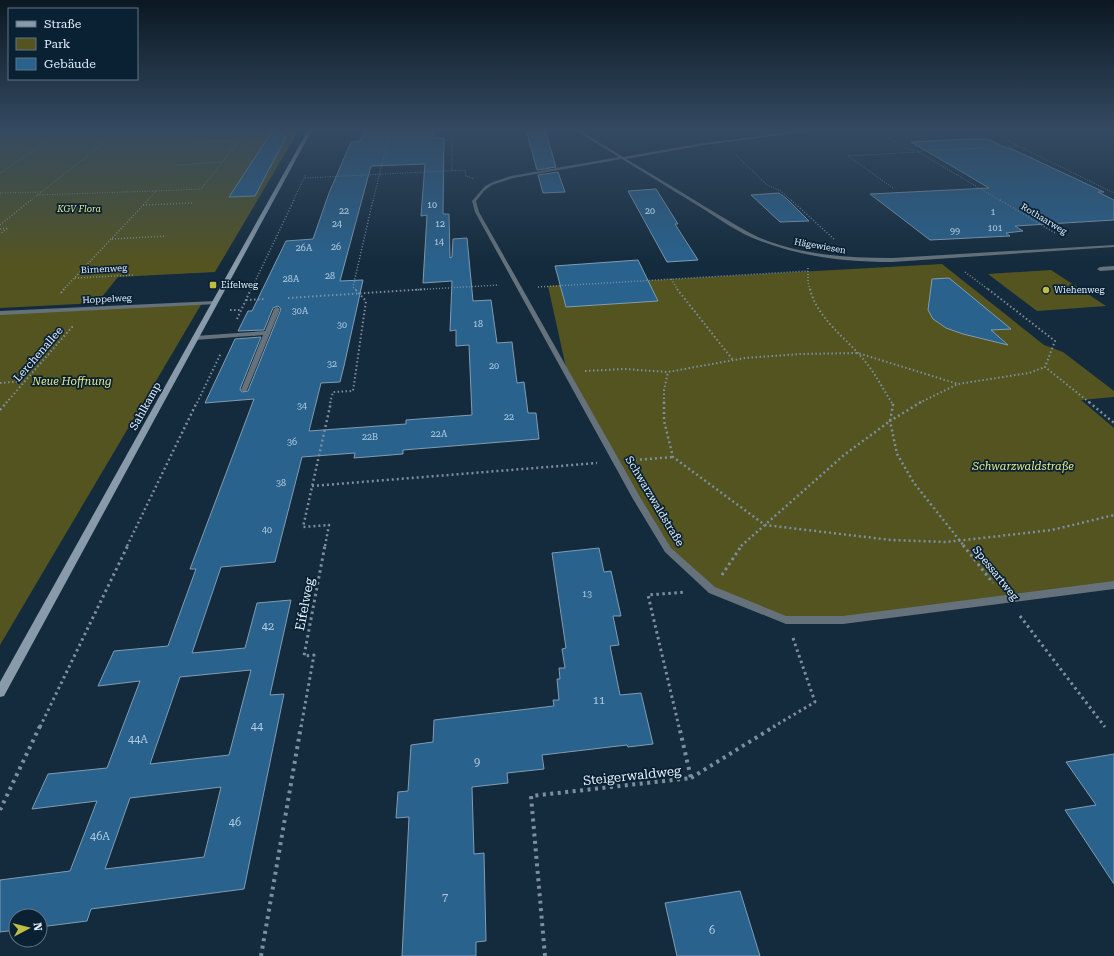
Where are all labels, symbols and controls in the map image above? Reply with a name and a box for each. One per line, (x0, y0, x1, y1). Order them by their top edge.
legend (8, 8, 138, 80)
text: Straße (44, 17, 82, 31)
text: Park (44, 37, 71, 51)
text: Gebäude (44, 57, 96, 71)
house number: 10 (427, 200, 437, 210)
street label: Rothaarweg (1019, 201, 1069, 237)
park label: KGV Flora (56, 204, 101, 214)
house number: 22 (339, 206, 349, 216)
house number: 20 (645, 206, 655, 216)
house number: 1 (990, 207, 996, 217)
house number: 24 (332, 219, 342, 229)
house number: 12 (435, 219, 445, 229)
house number: 101 (987, 223, 1003, 233)
house number: 99 (950, 226, 960, 236)
house number: 14 (434, 237, 444, 247)
street label: Hägewiesen (793, 237, 847, 255)
house number: 26 (331, 242, 341, 252)
house number: 26A (296, 243, 313, 253)
street label: Birnenweg (81, 263, 128, 275)
house number: 28 (325, 271, 335, 281)
house number: 28A (283, 274, 300, 284)
marker: Eifelweg (208, 280, 218, 290)
place label: Eifelweg (221, 280, 259, 290)
marker: Wiehenweg (1041, 285, 1051, 295)
place label: Wiehenweg (1054, 285, 1105, 295)
street label: Hoppelweg (82, 293, 133, 305)
house number: 30A (292, 306, 309, 316)
house number: 18 (473, 319, 483, 329)
house number: 30 (337, 320, 347, 330)
street label: Lerchenallee (11, 324, 66, 384)
house number: 32 (327, 359, 337, 369)
house number: 20 (489, 361, 499, 371)
park label: Neue Hoffnung (31, 375, 112, 388)
street label: Sahlkamp (127, 380, 164, 433)
house number: 34 (297, 401, 307, 411)
house number: 22 (504, 412, 514, 422)
house number: 22A (431, 429, 448, 439)
house number: 22B (362, 432, 378, 442)
house number: 36 (287, 437, 297, 447)
street label: Schwarzwaldstraße (623, 454, 687, 549)
park label: Schwarzwaldstraße (971, 460, 1074, 473)
house number: 38 (276, 478, 286, 488)
house number: 40 (262, 525, 272, 535)
street label: Spessartweg (970, 543, 1022, 604)
street label: Eifelweg (292, 576, 317, 632)
house number: 13 (582, 589, 592, 599)
house number: 42 (262, 620, 274, 633)
house number: 11 (593, 694, 605, 707)
house number: 44 (251, 720, 264, 733)
house number: 44A (128, 733, 148, 746)
house number: 9 (474, 756, 480, 769)
street label: Steigerwaldweg (582, 763, 683, 788)
house number: 46 (229, 816, 241, 829)
house number: 46A (90, 830, 110, 843)
house number: 7 (442, 891, 448, 904)
north arrow (8, 908, 48, 948)
text: N (30, 922, 44, 932)
house number: 6 (709, 924, 715, 937)

